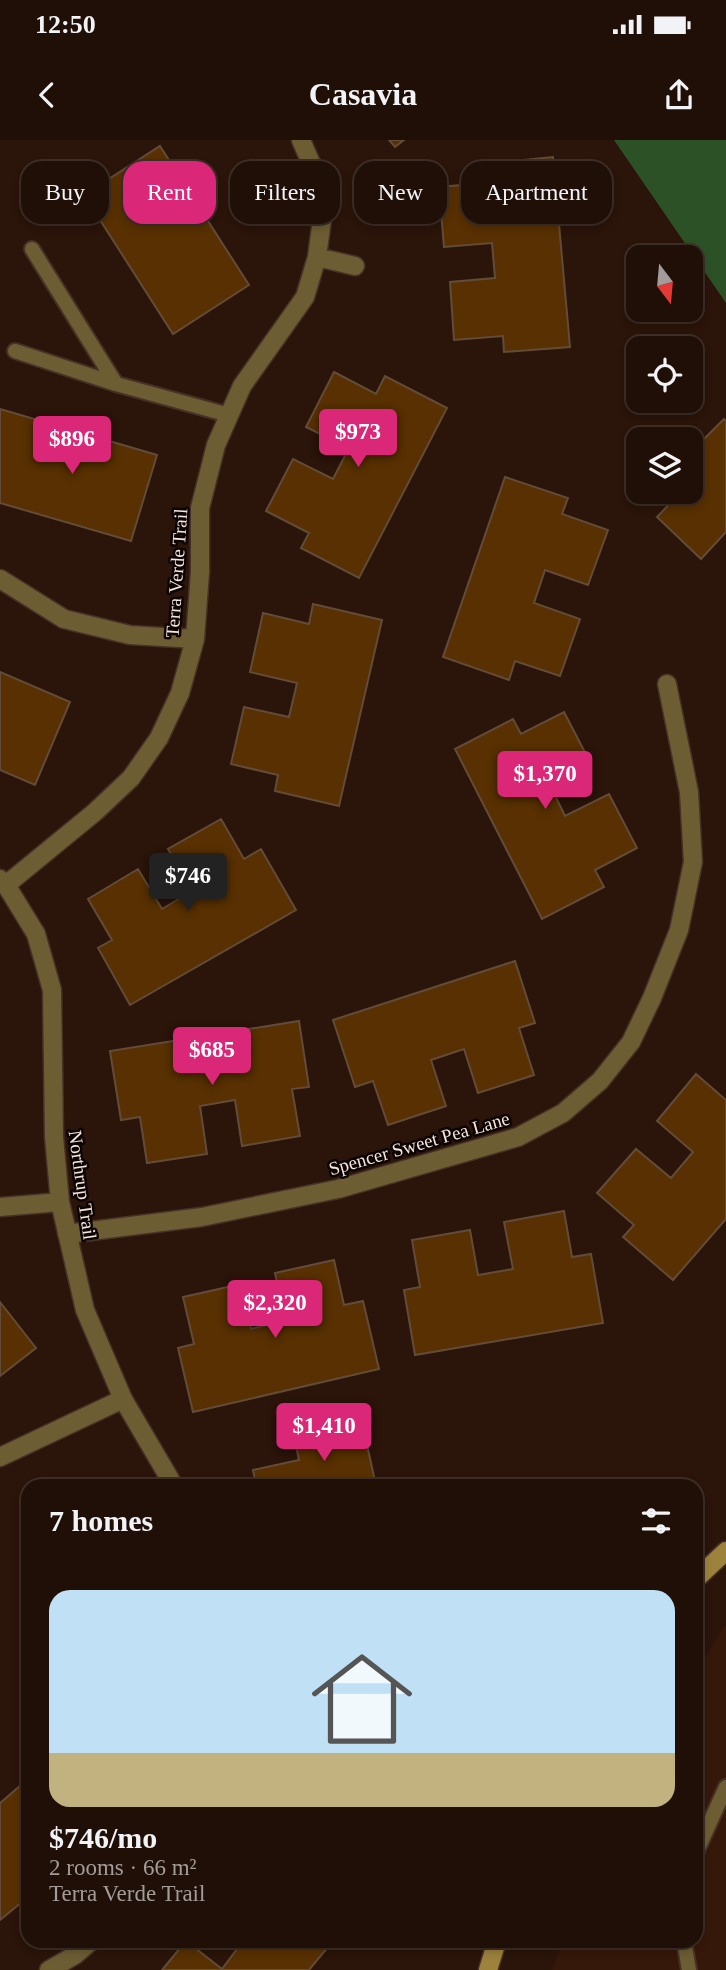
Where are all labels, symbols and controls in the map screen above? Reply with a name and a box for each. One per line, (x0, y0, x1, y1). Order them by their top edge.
text: 12:50 (35, 10, 96, 39)
icon: back (28, 76, 66, 114)
text: Casavia (309, 76, 417, 112)
icon: share (660, 76, 698, 114)
chip: Buy (21, 161, 109, 224)
chip: Rent (123, 161, 216, 224)
chip: Filters (230, 161, 340, 224)
chip: New (354, 161, 447, 224)
chip: Apartment (461, 161, 612, 224)
north arrow (626, 245, 704, 322)
map controls (626, 245, 703, 504)
button: locate (626, 336, 703, 413)
pin: $973 (317, 410, 399, 469)
pin: $896 (31, 416, 113, 476)
text: $973 (335, 419, 381, 444)
text: $896 (49, 426, 95, 451)
button: layers (626, 427, 703, 504)
street label: Terra Verde Trail (162, 508, 191, 638)
pin: $1,370 (488, 752, 602, 811)
text: $1,370 (513, 761, 577, 786)
pin: $746 (147, 854, 229, 913)
text: $746 (165, 863, 211, 888)
pin: $685 (171, 1028, 253, 1087)
text: $685 (189, 1037, 235, 1062)
street label: Spencer Sweet Pea Lane (326, 1108, 512, 1179)
street label: Northrup Trail (64, 1129, 101, 1241)
pin: $2,320 (218, 1280, 332, 1340)
text: $2,320 (243, 1290, 307, 1315)
pin: $1,410 (267, 1404, 381, 1463)
text: $1,410 (292, 1413, 356, 1438)
icon: filters (637, 1502, 675, 1540)
text: 7 homes (49, 1504, 153, 1537)
icon: home (299, 1636, 425, 1762)
text: $746/mo (49, 1821, 157, 1854)
text: 2 rooms · 66 m² (49, 1855, 196, 1880)
text: Terra Verde Trail (49, 1881, 205, 1906)

